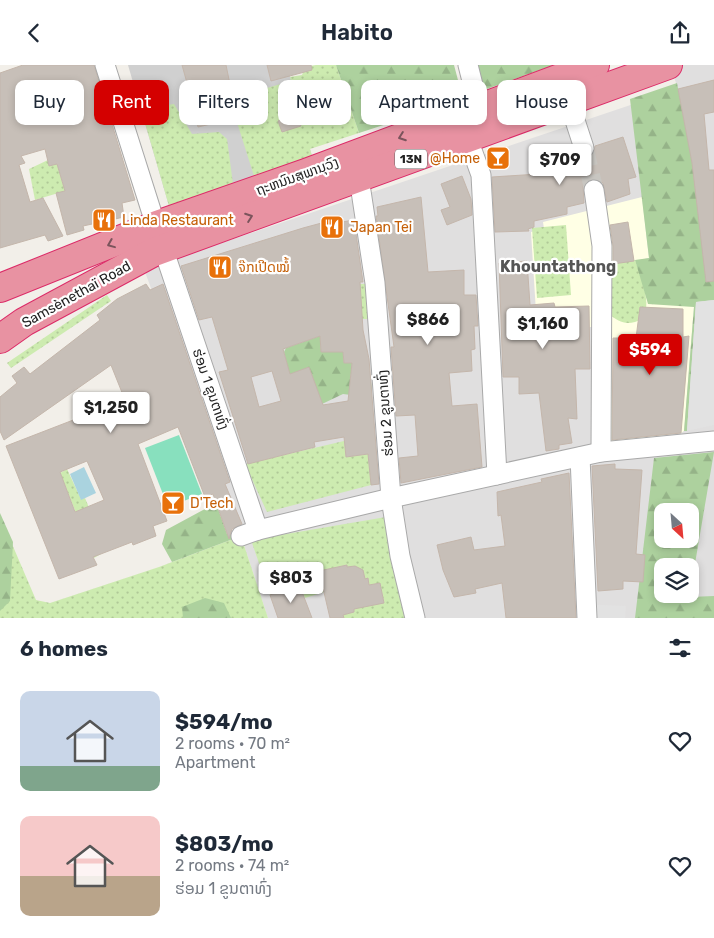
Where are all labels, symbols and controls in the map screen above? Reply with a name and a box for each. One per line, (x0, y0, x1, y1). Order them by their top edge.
icon: back (20, 19, 48, 47)
text: Habito (321, 19, 393, 46)
icon: share (666, 19, 694, 47)
chip: Buy (15, 80, 84, 125)
chip: Rent (94, 80, 169, 125)
chip: Filters (179, 80, 268, 125)
chip: New (278, 80, 351, 125)
chip: Apartment (361, 80, 487, 125)
chip: House (497, 80, 586, 125)
one-way arrow (399, 131, 407, 141)
pin: $709 (530, 143, 590, 186)
bar icon: @Home (485, 145, 511, 171)
road number: 13N (395, 150, 427, 169)
place label: @Home (430, 150, 480, 167)
text: $709 (540, 150, 581, 169)
street label: ຖະຫນົນສຸພານຸວົງ (253, 154, 341, 199)
restaurant icon: Linda Restaurant (91, 207, 117, 233)
place label: Linda Restaurant (122, 212, 234, 229)
one-way arrow (244, 213, 253, 223)
restaurant icon: Japan Tei (319, 214, 345, 240)
place label: Japan Tei (350, 219, 412, 236)
one-way arrow (108, 238, 116, 248)
restaurant icon: ຈ໊ກເປີດໝ້ໍ (207, 254, 233, 280)
street label: Samsènethaï Road (19, 257, 134, 331)
place label: ຈ໊ກເປີດໝ້ໍ (238, 257, 290, 276)
district label: Khountathong (500, 257, 616, 276)
pin: $866 (398, 303, 458, 346)
pin: $1,160 (502, 307, 584, 350)
text: $866 (407, 310, 449, 329)
text: $1,160 (517, 314, 569, 333)
pin: $594 (620, 333, 680, 376)
text: $594 (629, 340, 671, 359)
street label: ຮ່ອມ 1 ຂູນຕາທົ່ງ (189, 346, 234, 432)
street label: ຮ່ອມ 2 ຂູນຕາທົ່ງ (372, 369, 397, 457)
pin: $1,250 (70, 391, 152, 434)
text: $1,250 (84, 398, 138, 417)
bar icon: D'Tech (160, 490, 186, 516)
place label: D'Tech (190, 495, 234, 512)
north arrow (654, 503, 699, 547)
map controls (654, 503, 699, 603)
button: layers (654, 558, 699, 603)
pin: $803 (261, 561, 321, 604)
text: $803 (270, 568, 312, 587)
icon: filters (666, 634, 694, 662)
text: 6 homes (20, 636, 108, 661)
text: $594/mo (175, 709, 273, 734)
icon: home (60, 711, 120, 771)
icon: heart (666, 727, 694, 755)
text: 2 rooms · 70 m² (175, 734, 290, 753)
text: Apartment (175, 753, 255, 772)
text: $803/mo (175, 831, 273, 856)
icon: home (60, 836, 120, 896)
icon: heart (666, 852, 694, 880)
text: 2 rooms · 74 m² (175, 856, 289, 875)
text: ຮ່ອມ 1 ຂູນຕາທົ່ງ (175, 879, 272, 898)

